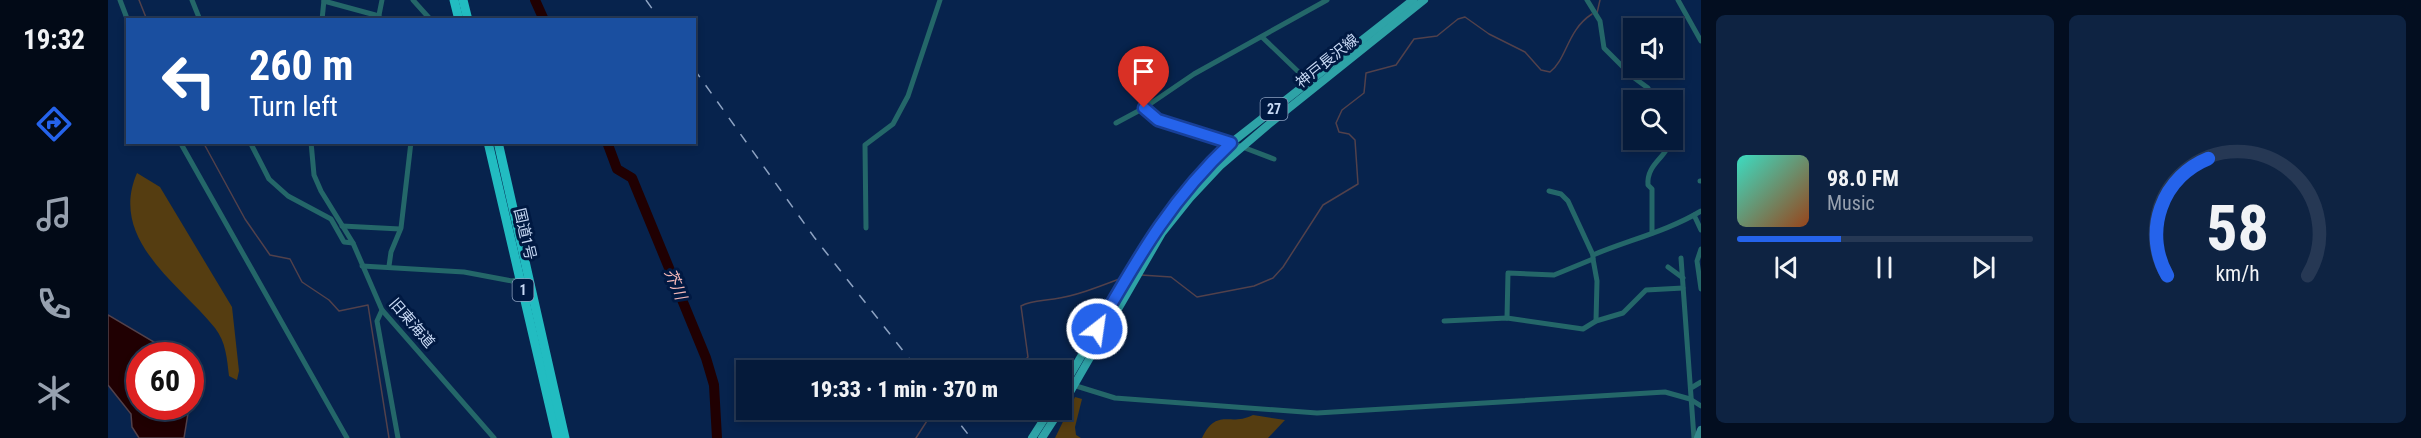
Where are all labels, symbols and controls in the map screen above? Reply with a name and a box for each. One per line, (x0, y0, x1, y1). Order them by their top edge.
map controls (1623, 18, 1683, 150)
button: sound (1623, 18, 1683, 78)
text: 19:32 (23, 24, 85, 56)
street label: 神戸長沢線 (1292, 30, 1362, 92)
text: 260 m (249, 41, 354, 90)
icon: left (150, 42, 228, 120)
pin (1118, 46, 1169, 108)
icon: arrive (1127, 55, 1160, 88)
button: search (1623, 90, 1683, 150)
text: Turn left (249, 91, 338, 123)
road number: 27 (1260, 98, 1288, 120)
icon: directions (33, 103, 75, 145)
text: 98.0 FM (1827, 166, 1899, 191)
text: Music (1827, 191, 1875, 215)
text: 58 (2206, 192, 2269, 265)
icon: music (33, 193, 75, 235)
street label: 国道1号 (510, 206, 540, 262)
icon: previous (1770, 251, 1803, 284)
icon: pause (1868, 251, 1901, 284)
icon: next (1967, 251, 2000, 284)
text: km/h (2215, 261, 2259, 286)
water label: 芥川 (661, 266, 691, 304)
road number: 1 (512, 279, 534, 301)
icon: phone (33, 283, 75, 325)
street label: 旧東海道 (386, 294, 438, 352)
position arrow (1065, 297, 1129, 361)
speed limit sign: 60 (126, 342, 204, 420)
icon: climate (33, 372, 75, 414)
text: 19:33 · 1 min · 370 m (810, 377, 998, 402)

